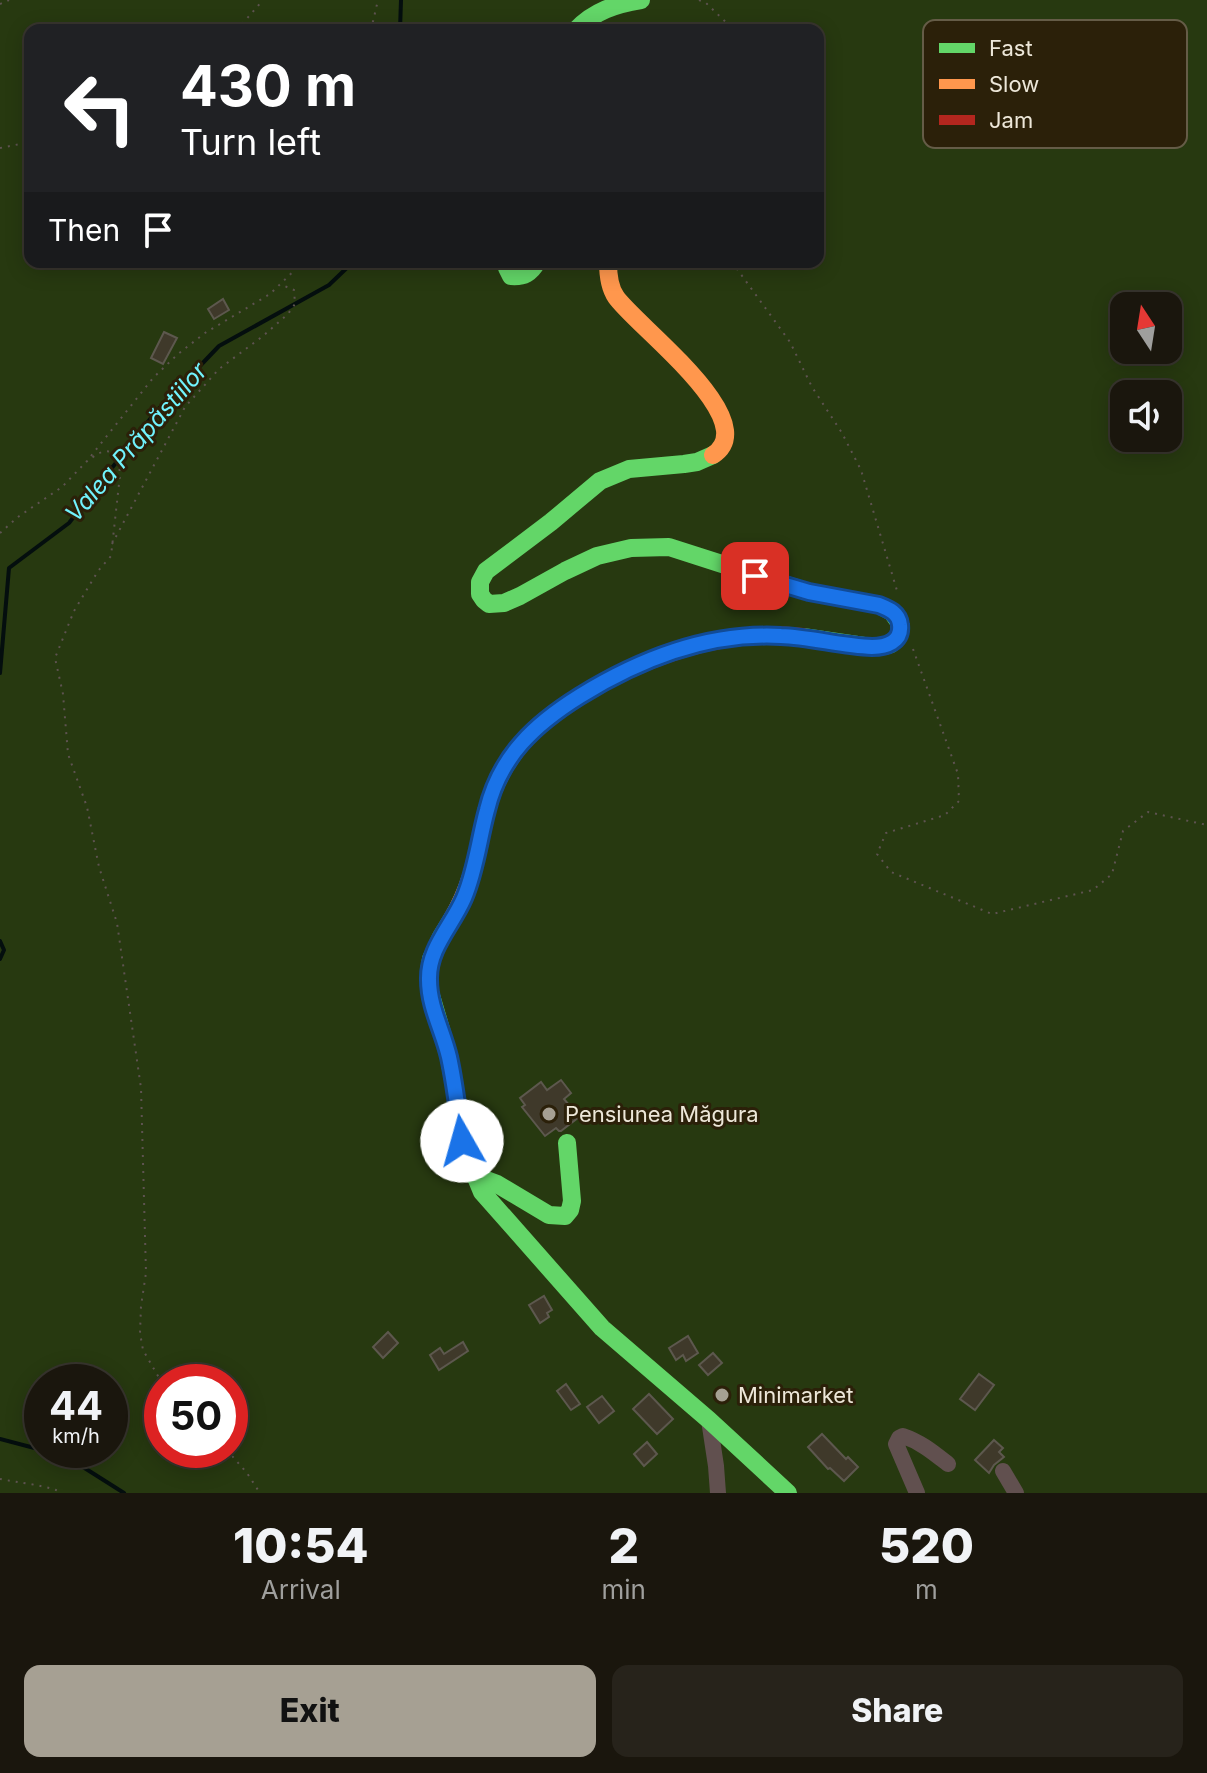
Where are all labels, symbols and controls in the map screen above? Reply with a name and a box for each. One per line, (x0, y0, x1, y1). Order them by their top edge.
legend (923, 20, 1187, 148)
text: Fast (989, 35, 1033, 61)
text: 430 m (180, 52, 356, 120)
icon: left (48, 56, 152, 160)
text: Slow (989, 71, 1039, 97)
text: Jam (989, 107, 1033, 133)
text: Turn left (180, 120, 321, 164)
icon: arrive (136, 208, 180, 252)
text: Then (48, 212, 120, 248)
north arrow (1110, 292, 1182, 364)
map controls (1110, 292, 1182, 452)
water label: Valea Prăpăstiilor (59, 356, 214, 528)
button: sound (1110, 380, 1182, 452)
pin (721, 542, 789, 610)
icon: arrive (733, 554, 777, 598)
position arrow (420, 1099, 504, 1183)
place label: Pensiunea Măgura (565, 1101, 759, 1127)
marker: Pensiunea Măgura (540, 1105, 558, 1123)
speed limit sign: 50 (144, 1364, 248, 1468)
text: 44 (49, 1381, 103, 1430)
place label: Minimarket (738, 1382, 853, 1408)
marker: Minimarket (713, 1386, 731, 1404)
text: km/h (52, 1424, 100, 1448)
text: 10:54 (233, 1516, 369, 1575)
text: 2 (608, 1516, 639, 1575)
text: 520 (879, 1516, 974, 1575)
text: Arrival (261, 1574, 341, 1605)
text: min (602, 1574, 646, 1605)
text: m (915, 1574, 938, 1605)
button: Exit (24, 1665, 596, 1757)
button: Share (612, 1665, 1183, 1757)

